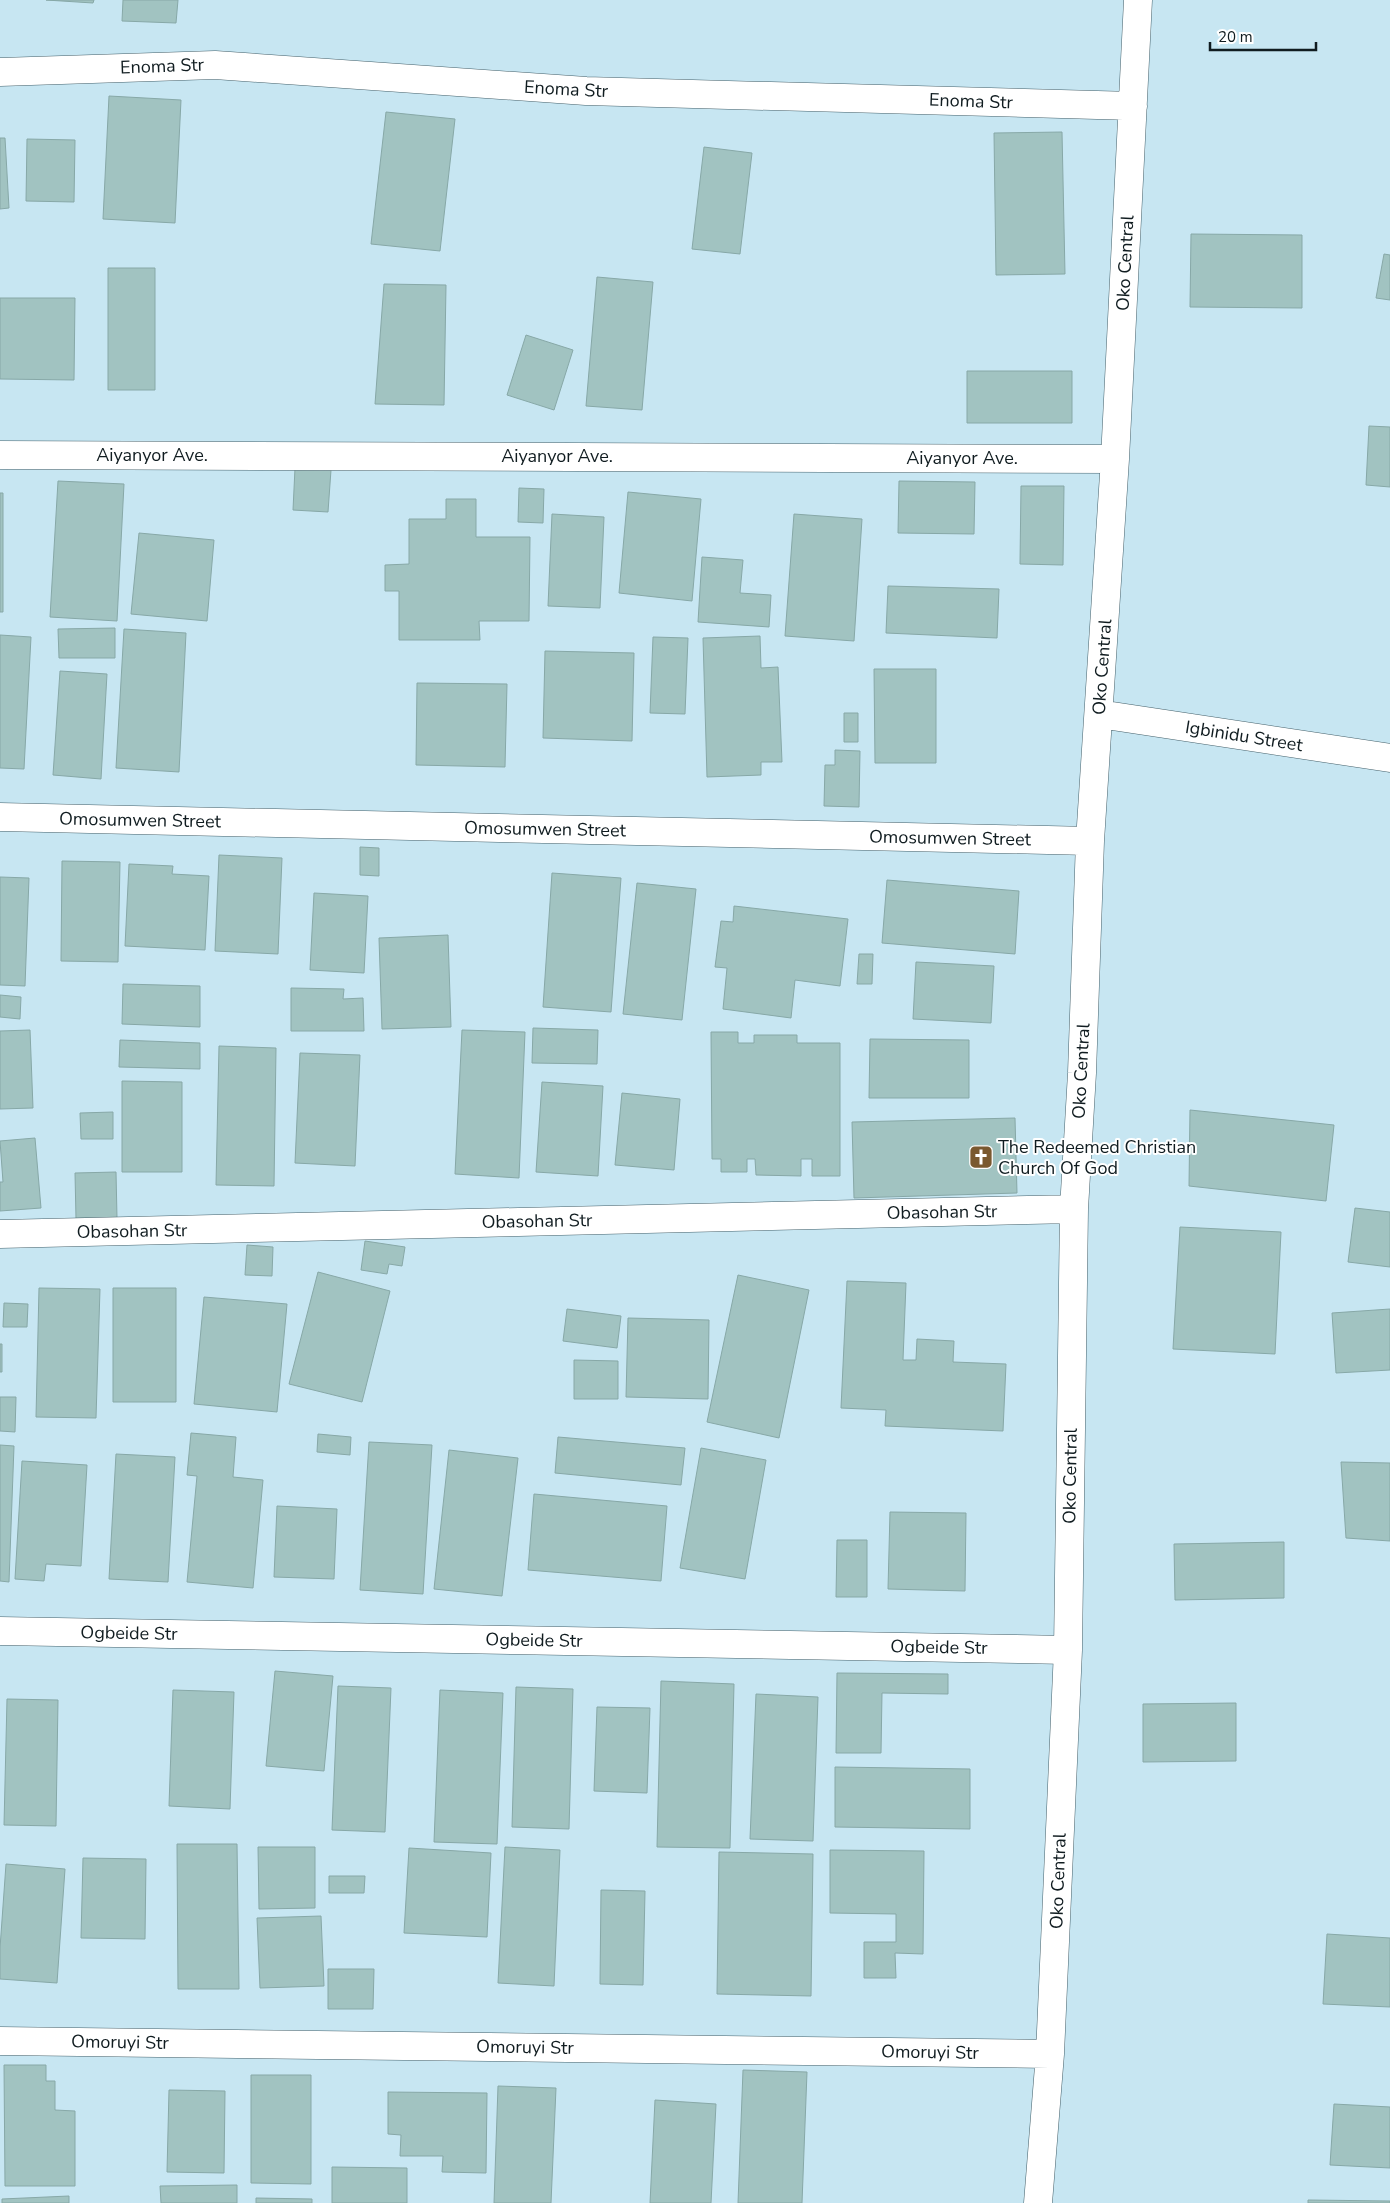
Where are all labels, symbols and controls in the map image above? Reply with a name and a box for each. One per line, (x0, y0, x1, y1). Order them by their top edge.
scale bar (1210, 20, 1316, 52)
text: 20 m (1218, 27, 1253, 47)
street label: Enoma Str (120, 53, 205, 79)
street label: Enoma Str (523, 75, 609, 103)
street label: Enoma Str (929, 88, 1014, 114)
street label: Oko Central (1111, 214, 1140, 312)
street label: Aiyanyor Ave. (96, 443, 208, 467)
street label: Aiyanyor Ave. (501, 444, 613, 468)
street label: Aiyanyor Ave. (906, 446, 1018, 470)
street label: Oko Central (1087, 618, 1117, 716)
street label: Igbinidu Street (1184, 715, 1305, 757)
street label: Omosumwen Street (59, 807, 222, 833)
street label: Omosumwen Street (464, 816, 627, 842)
street label: Omosumwen Street (869, 825, 1032, 851)
street label: Oko Central (1067, 1022, 1096, 1120)
place label: The Redeemed Christian Church Of God (998, 1135, 1196, 1180)
church icon: The Redeemed Christian Church Of God (968, 1144, 994, 1170)
street label: Obasohan Str (886, 1199, 998, 1225)
street label: Obasohan Str (481, 1208, 593, 1234)
street label: Obasohan Str (76, 1218, 188, 1244)
street label: Oko Central (1057, 1427, 1083, 1524)
street label: Ogbeide Str (80, 1620, 178, 1646)
street label: Ogbeide Str (485, 1627, 583, 1653)
street label: Ogbeide Str (890, 1634, 988, 1660)
street label: Oko Central (1044, 1832, 1072, 1929)
street label: Omoruyi Str (71, 2029, 170, 2055)
street label: Omoruyi Str (476, 2034, 575, 2060)
street label: Omoruyi Str (881, 2039, 980, 2065)

